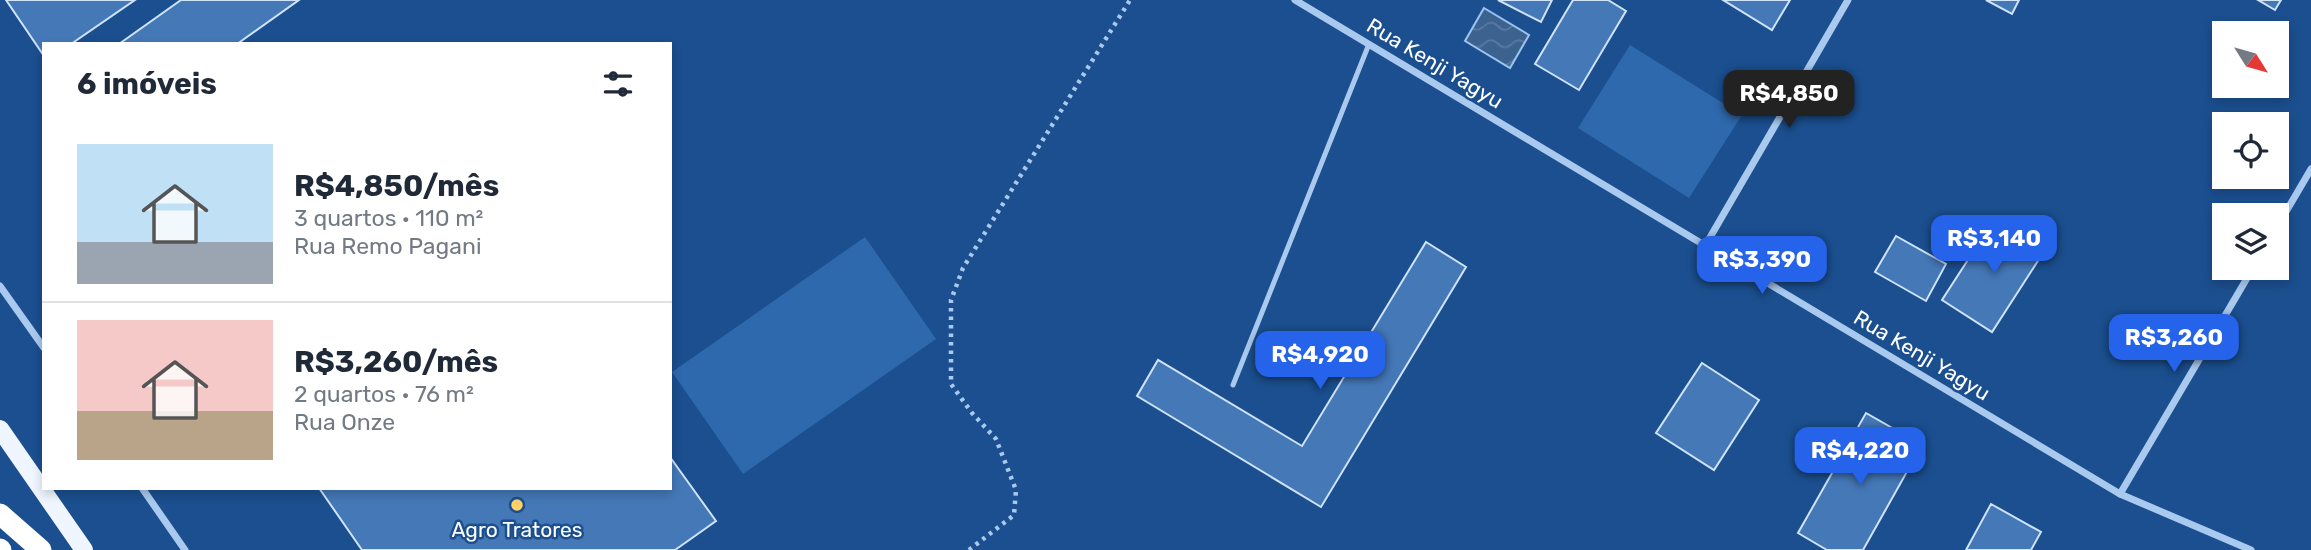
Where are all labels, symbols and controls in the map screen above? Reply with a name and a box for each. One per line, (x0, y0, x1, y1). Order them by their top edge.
street label: Rua Kenji Yagyu (1362, 13, 1508, 113)
north arrow (2212, 21, 2289, 98)
map controls (2212, 21, 2289, 280)
icon: filters (599, 65, 637, 103)
text: 6 imóveis (77, 66, 217, 102)
pin: R$4,850 (1724, 71, 1854, 130)
text: R$4,850 (1739, 79, 1839, 107)
button: locate (2212, 112, 2289, 189)
text: R$4,850/mês (294, 168, 499, 204)
icon: home (133, 172, 217, 256)
button: layers (2212, 203, 2289, 280)
text: 3 quartos · 110 m² (294, 204, 483, 232)
pin: R$3,140 (1929, 216, 2059, 275)
text: R$3,140 (1947, 224, 2041, 252)
text: Rua Remo Pagani (294, 232, 482, 260)
pin: R$3,390 (1697, 236, 1827, 296)
text: R$3,390 (1713, 245, 1811, 273)
street label: Rua Kenji Yagyu (1849, 305, 1995, 405)
pin: R$3,260 (2109, 314, 2239, 374)
text: R$3,260 (2125, 323, 2223, 351)
pin: R$4,920 (1255, 332, 1385, 391)
text: R$4,920 (1271, 340, 1369, 368)
text: R$3,260/mês (294, 344, 498, 380)
icon: home (133, 348, 217, 432)
text: 2 quartos · 76 m² (294, 380, 474, 408)
text: Rua Onze (294, 408, 395, 436)
pin: R$4,220 (1795, 428, 1925, 487)
text: R$4,220 (1811, 436, 1909, 464)
marker: Agro Tratores (509, 497, 525, 513)
place label: Agro Tratores (451, 517, 583, 542)

